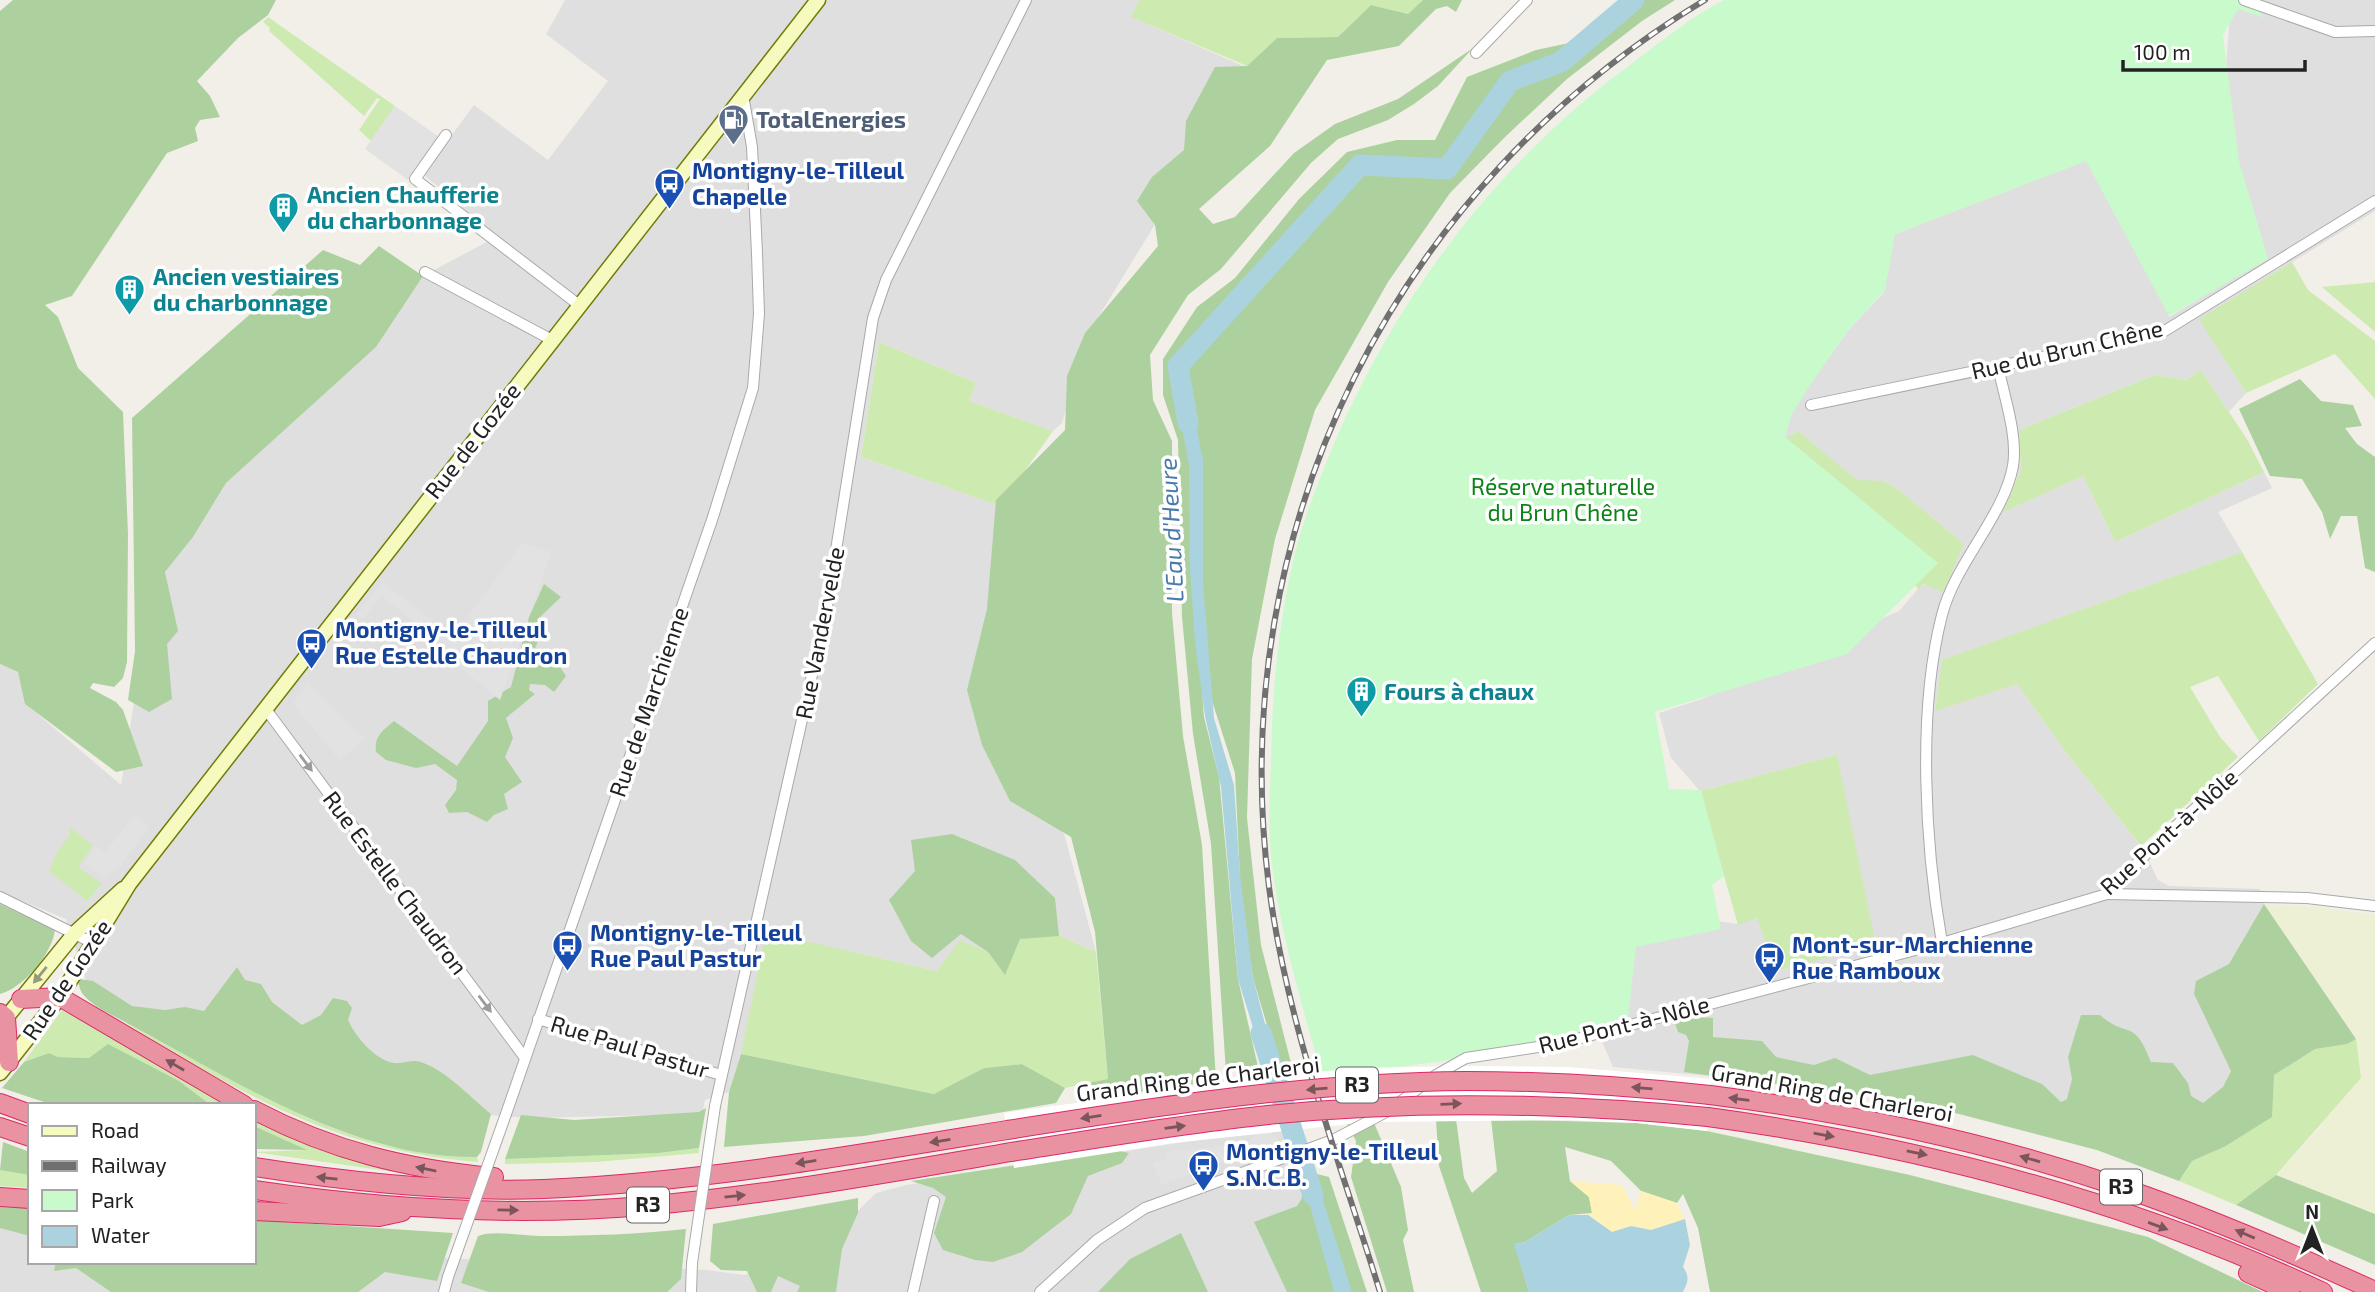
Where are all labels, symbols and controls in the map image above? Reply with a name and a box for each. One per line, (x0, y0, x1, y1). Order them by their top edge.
scale bar (2123, 28, 2305, 72)
text: 100 m (2134, 39, 2191, 64)
fuel station icon: TotalEnergies (716, 103, 750, 147)
place label: TotalEnergies (756, 105, 906, 133)
place label: Montigny-le-Tilleul Chapelle (692, 156, 905, 210)
bus stop icon: Montigny-le-Tilleul Chapelle (652, 167, 686, 211)
place label: Ancien Chaufferie du charbonnage (307, 180, 499, 234)
building icon: Ancien Chaufferie du charbonnage (267, 191, 301, 235)
place label: Ancien vestiaires du charbonnage (153, 262, 339, 316)
building icon: Ancien vestiaires du charbonnage (113, 273, 147, 317)
street label: Rue du Brun Chêne (1968, 313, 2165, 385)
street label: Rue de Gozée (418, 377, 526, 504)
water label: L'Eau d'Heure (1152, 457, 1189, 603)
park label: Réserve naturelle du Brun Chêne (1471, 472, 1655, 526)
street label: Rue Vandervelde (789, 544, 849, 721)
street label: Rue de Marchienne (602, 603, 694, 800)
place label: Montigny-le-Tilleul Rue Estelle Chaudron (335, 615, 567, 669)
bus stop icon: Montigny-le-Tilleul Rue Estelle Chaudron (295, 626, 329, 670)
building icon: Fours à chaux (1344, 675, 1378, 719)
place label: Fours à chaux (1384, 677, 1534, 705)
one-way arrow (298, 753, 313, 771)
street label: Rue Pont-à-Nôle (2094, 762, 2243, 900)
street label: Rue Estelle Chaudron (318, 785, 474, 980)
street label: Rue de Gozée (16, 914, 117, 1045)
place label: Montigny-le-Tilleul Rue Paul Pastur (590, 918, 803, 972)
bus stop icon: Montigny-le-Tilleul Rue Paul Pastur (550, 929, 584, 973)
place label: Mont-sur-Marchienne Rue Ramboux (1792, 930, 2033, 984)
bus stop icon: Mont-sur-Marchienne Rue Ramboux (1752, 941, 1786, 985)
one-way arrow (33, 967, 48, 984)
street label: Rue Pont-à-Nôle (1535, 989, 1712, 1059)
one-way arrow (478, 995, 492, 1013)
street label: Rue Paul Pastur (548, 1009, 713, 1083)
street label: Grand Ring de Charleroi (1075, 1049, 1321, 1107)
street label: Grand Ring de Charleroi (1709, 1057, 1955, 1127)
one-way arrow (166, 1059, 185, 1071)
road number: R3 (1336, 1068, 1378, 1102)
one-way arrow (1631, 1082, 1653, 1093)
one-way arrow (1306, 1084, 1328, 1095)
one-way arrow (1728, 1093, 1750, 1104)
one-way arrow (1440, 1099, 1462, 1110)
legend (28, 1103, 256, 1264)
one-way arrow (1080, 1112, 1102, 1123)
text: Road (91, 1117, 139, 1142)
one-way arrow (1164, 1121, 1186, 1132)
one-way arrow (1813, 1129, 1835, 1140)
one-way arrow (929, 1136, 951, 1147)
place label: Montigny-le-Tilleul S.N.C.B. (1226, 1137, 1439, 1191)
bus stop icon: Montigny-le-Tilleul S.N.C.B. (1186, 1148, 1220, 1192)
one-way arrow (1906, 1148, 1928, 1159)
text: Railway (91, 1152, 167, 1177)
one-way arrow (2019, 1153, 2041, 1164)
one-way arrow (795, 1157, 817, 1168)
one-way arrow (415, 1163, 437, 1174)
road number: R3 (2100, 1170, 2142, 1204)
one-way arrow (315, 1172, 337, 1183)
text: Park (91, 1187, 134, 1212)
road number: R3 (627, 1188, 669, 1222)
one-way arrow (724, 1190, 746, 1201)
north arrow (2277, 1194, 2347, 1264)
text: N (2305, 1200, 2319, 1223)
one-way arrow (498, 1204, 520, 1216)
one-way arrow (2148, 1220, 2169, 1231)
text: Water (91, 1222, 150, 1247)
one-way arrow (2235, 1228, 2255, 1240)

